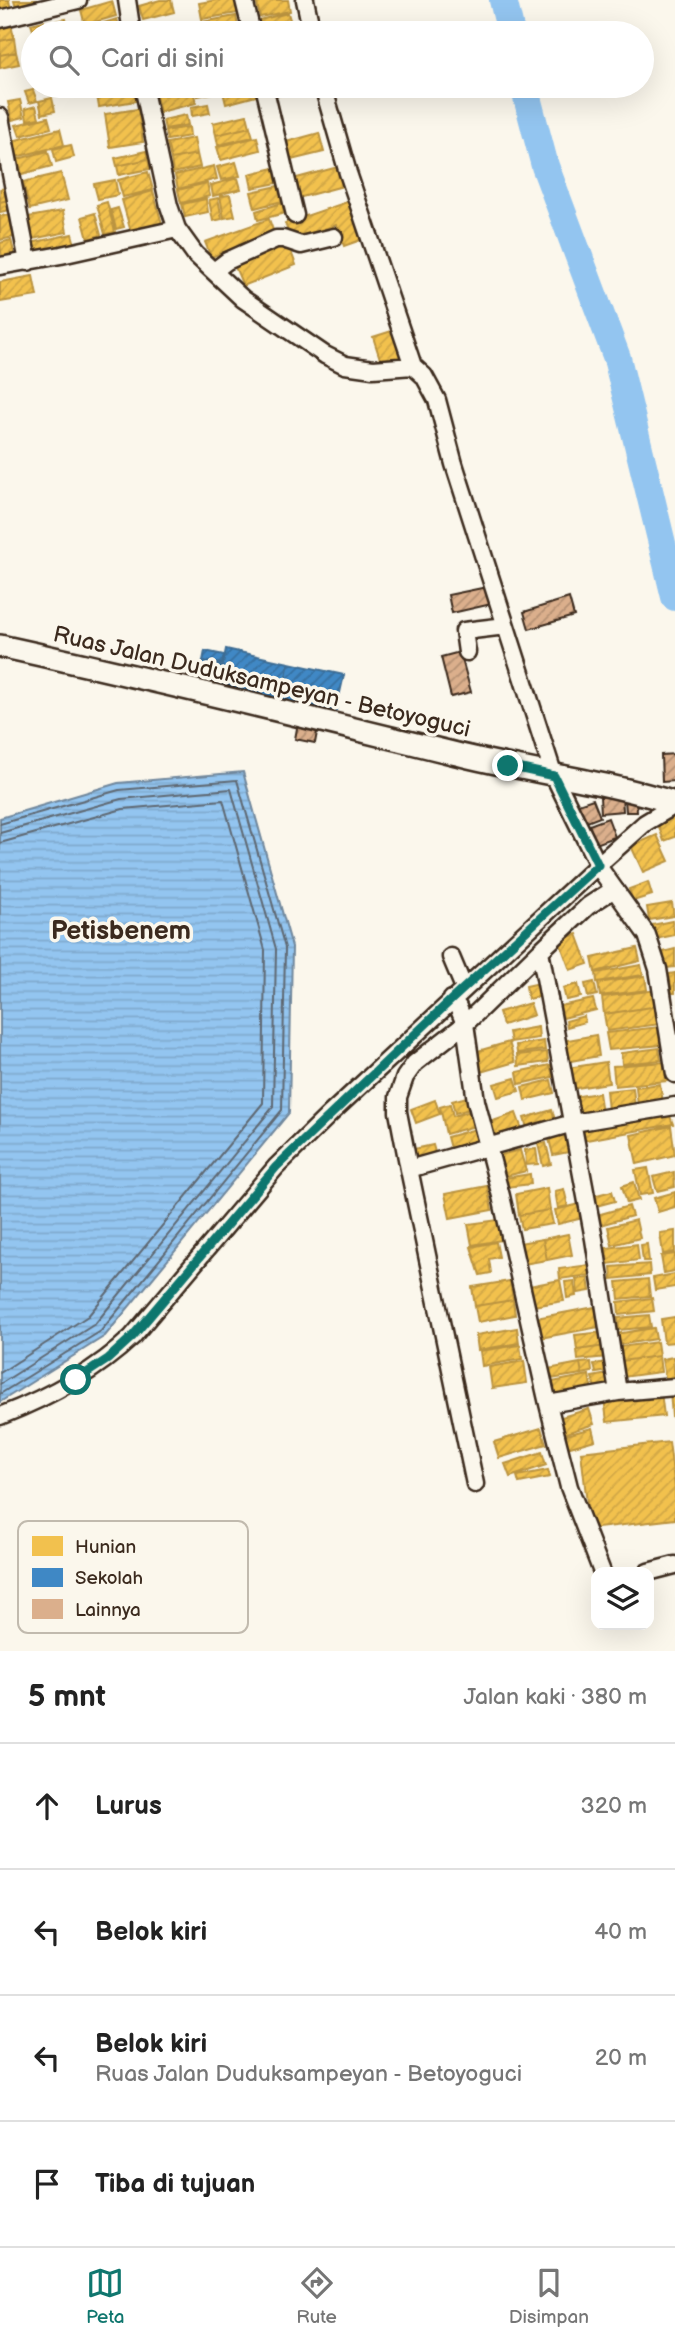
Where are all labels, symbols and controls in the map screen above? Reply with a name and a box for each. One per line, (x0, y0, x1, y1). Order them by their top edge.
search box (21, 21, 654, 98)
icon: search (45, 41, 83, 79)
text: Cari di sini (101, 44, 224, 75)
street label: Ruas Jalan Duduksampeyan - Betoyoguci (51, 620, 473, 744)
route end (492, 750, 523, 781)
district label: Petisbenem (51, 916, 191, 947)
route start (60, 1364, 91, 1395)
legend (18, 1521, 248, 1633)
text: Hunian (75, 1536, 136, 1559)
text: Sekolah (75, 1567, 143, 1590)
map controls (591, 1567, 654, 1630)
button: layers (591, 1567, 654, 1630)
text: Lainnya (75, 1599, 141, 1622)
text: 5 mnt (28, 1679, 106, 1715)
text: Jalan kaki · 380 m (463, 1683, 647, 1711)
icon: ahead (28, 1787, 66, 1825)
text: Lurus (95, 1791, 162, 1822)
text: 320 m (581, 1792, 647, 1820)
icon: left (28, 1913, 66, 1951)
text: Belok kiri (95, 1917, 207, 1948)
text: 40 m (594, 1918, 647, 1946)
text: Belok kiri (95, 2029, 207, 2060)
icon: left (28, 2039, 66, 2077)
text: 20 m (595, 2044, 647, 2072)
text: Ruas Jalan Duduksampeyan - Betoyoguci (95, 2060, 522, 2088)
icon: arrive (28, 2165, 66, 2203)
text: Tiba di tujuan (95, 2169, 255, 2200)
tab: Peta (86, 2264, 124, 2329)
tab: Rute (296, 2264, 337, 2329)
tab: Disimpan (509, 2264, 589, 2329)

